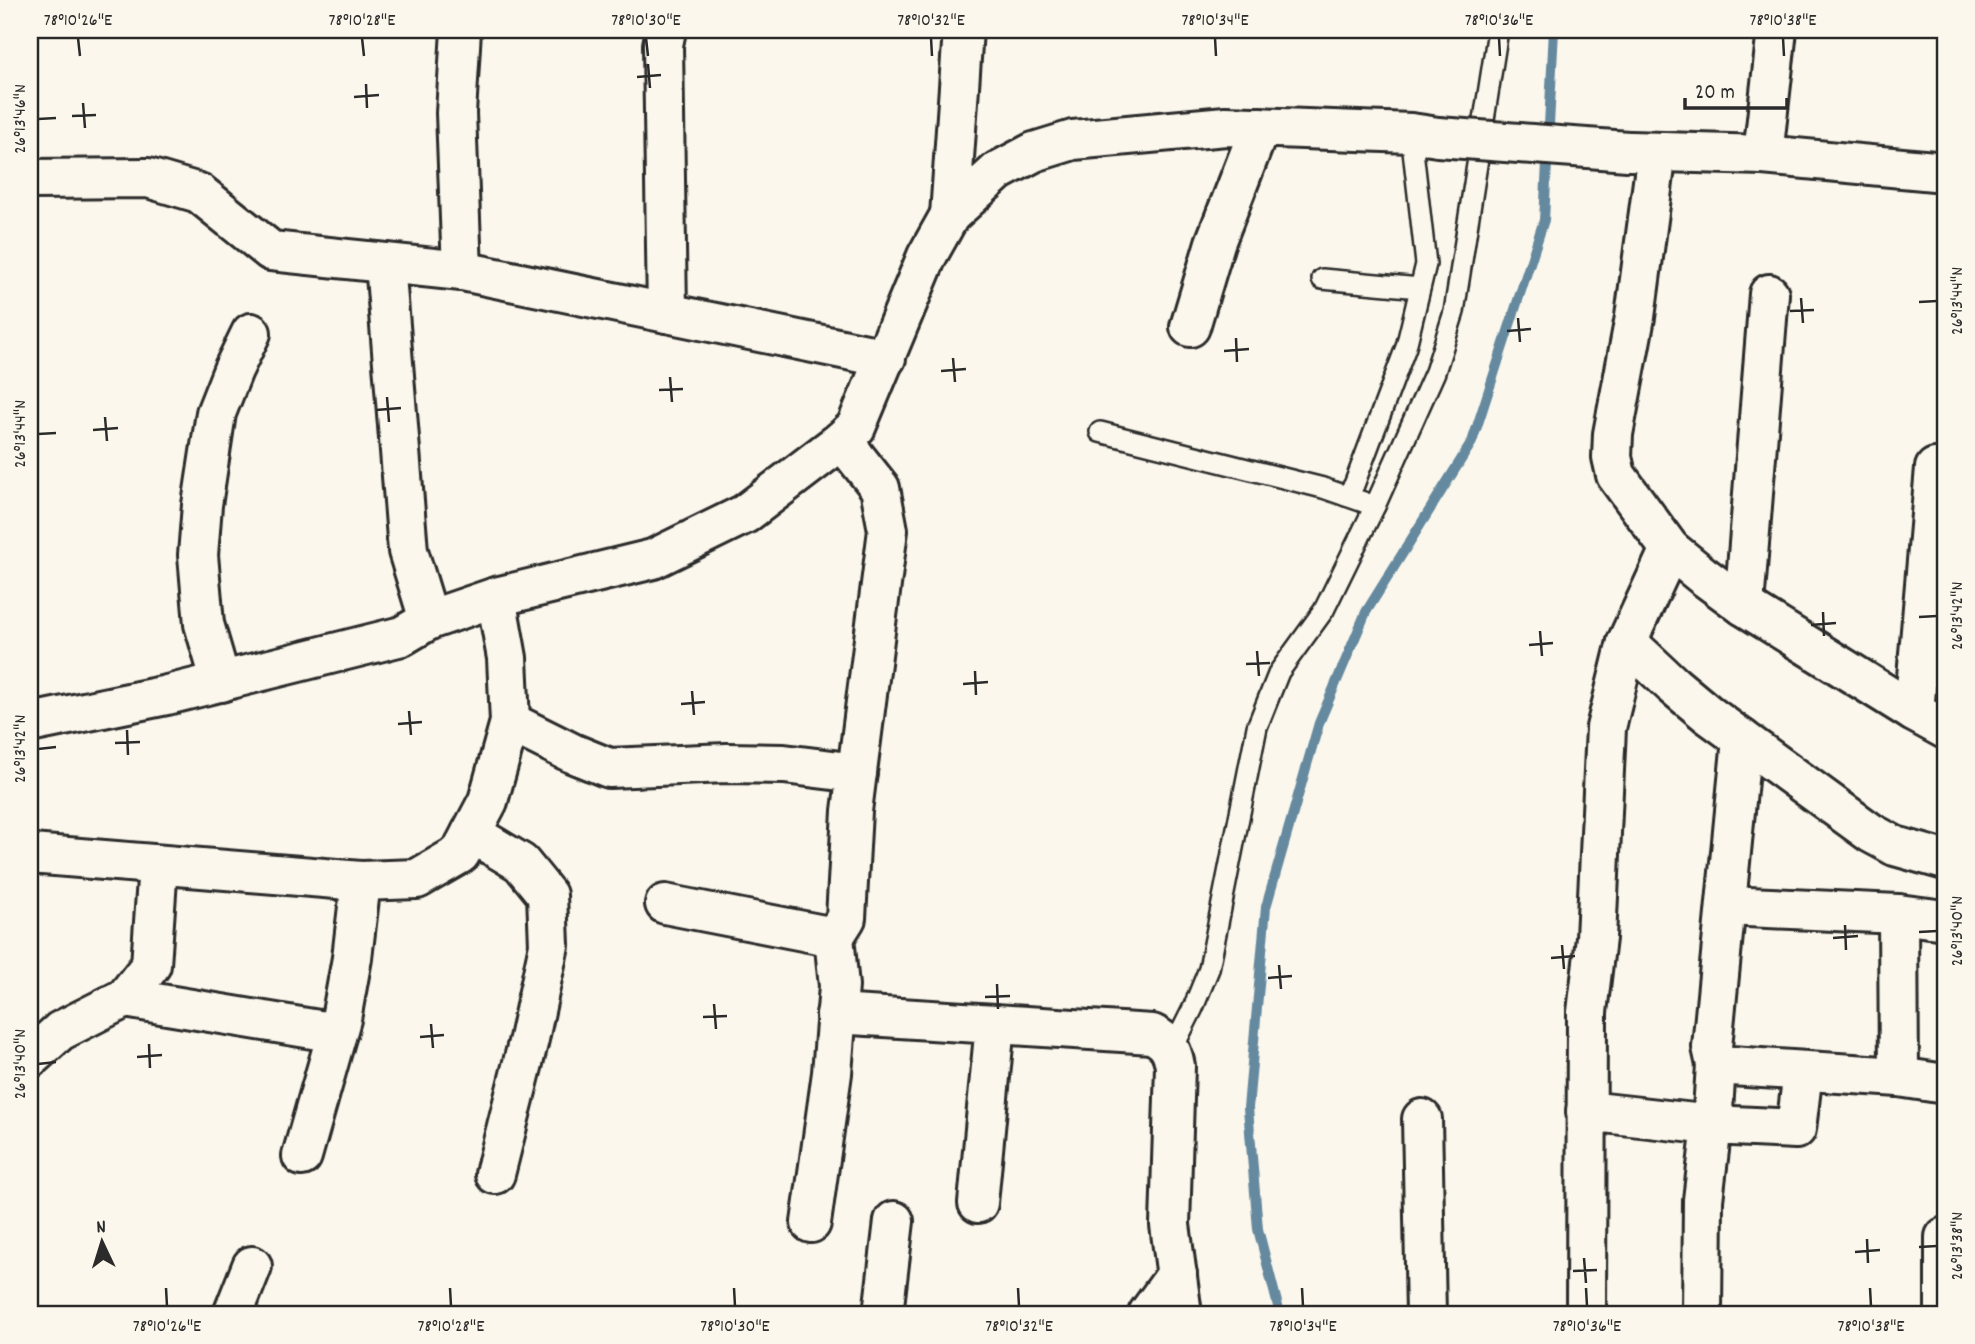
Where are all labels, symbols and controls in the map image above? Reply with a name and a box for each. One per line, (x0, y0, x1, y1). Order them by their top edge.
text: 78°10'26"E (44, 9, 112, 34)
text: 78°10'28"E (329, 9, 395, 34)
text: 78°10'30"E (611, 9, 681, 34)
text: 78°10'32"E (897, 9, 965, 34)
text: 78°10'34"E (1181, 9, 1249, 34)
text: 78°10'36"E (1465, 9, 1533, 34)
text: 78°10'38"E (1750, 9, 1816, 34)
scale bar (1685, 66, 1786, 110)
text: 20 m (1695, 79, 1735, 109)
text: 26°13'46"N (9, 84, 34, 154)
text: 26°13'44"N (1946, 267, 1971, 335)
text: 26°13'44"N (9, 400, 34, 468)
text: 26°13'42"N (1946, 582, 1971, 650)
text: 26°13'42"N (9, 715, 34, 783)
text: 26°13'40"N (1946, 896, 1971, 966)
text: 26°13'40"N (9, 1029, 34, 1099)
north arrow (66, 1208, 136, 1278)
text: 26°13'38"N (1946, 1212, 1971, 1280)
text: N (95, 1215, 107, 1242)
text: 78°10'26"E (133, 1315, 201, 1340)
text: 78°10'28"E (418, 1315, 484, 1340)
text: 78°10'30"E (700, 1315, 770, 1340)
text: 78°10'32"E (985, 1315, 1053, 1340)
text: 78°10'34"E (1269, 1315, 1337, 1340)
text: 78°10'36"E (1553, 1315, 1621, 1340)
text: 78°10'38"E (1838, 1315, 1904, 1340)

